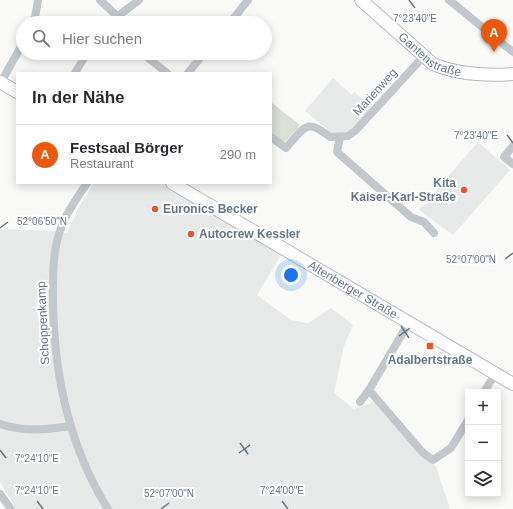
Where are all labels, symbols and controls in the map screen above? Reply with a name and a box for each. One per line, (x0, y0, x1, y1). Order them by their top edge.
text: 7°23'40"E (393, 13, 437, 24)
search box (16, 16, 272, 60)
pin: A (481, 19, 507, 52)
icon: search (30, 27, 52, 49)
street label: Gantenstraße (395, 29, 463, 79)
text: Hier suchen (62, 30, 142, 47)
street label: Marienweg (350, 66, 400, 118)
text: In der Nähe (32, 88, 125, 107)
text: 7°23'40"E (454, 130, 498, 141)
text: Festsaal Börger (70, 139, 183, 156)
text: A (40, 147, 50, 162)
text: 290 m (220, 147, 256, 162)
text: Restaurant (70, 156, 134, 171)
place label: Kita Kaiser-Karl-Straße (351, 176, 456, 204)
marker: Kita Kaiser-Karl-Straße (459, 185, 469, 195)
place label: Euronics Becker (163, 202, 258, 216)
marker: Euronics Becker (150, 204, 160, 214)
text: 52°06'50"N (17, 216, 67, 227)
place label: Autocrew Kessler (199, 227, 301, 241)
marker: Autocrew Kessler (186, 229, 196, 239)
text: 52°07'00"N (446, 254, 496, 265)
street label: Altenberger Straße (306, 258, 400, 322)
your location (281, 265, 301, 285)
street label: Schoppenkamp (34, 281, 52, 365)
marker: Adalbertstraße (425, 341, 435, 351)
place label: Adalbertstraße (388, 353, 473, 367)
map controls (465, 389, 501, 497)
button: + (465, 389, 501, 425)
button: − (465, 425, 501, 461)
text: 7°24'10"E (15, 453, 59, 464)
button: layers (465, 461, 501, 497)
text: 7°24'10"E (15, 485, 59, 496)
text: 7°24'00"E (260, 485, 304, 496)
text: 52°07'00"N (144, 488, 194, 499)

